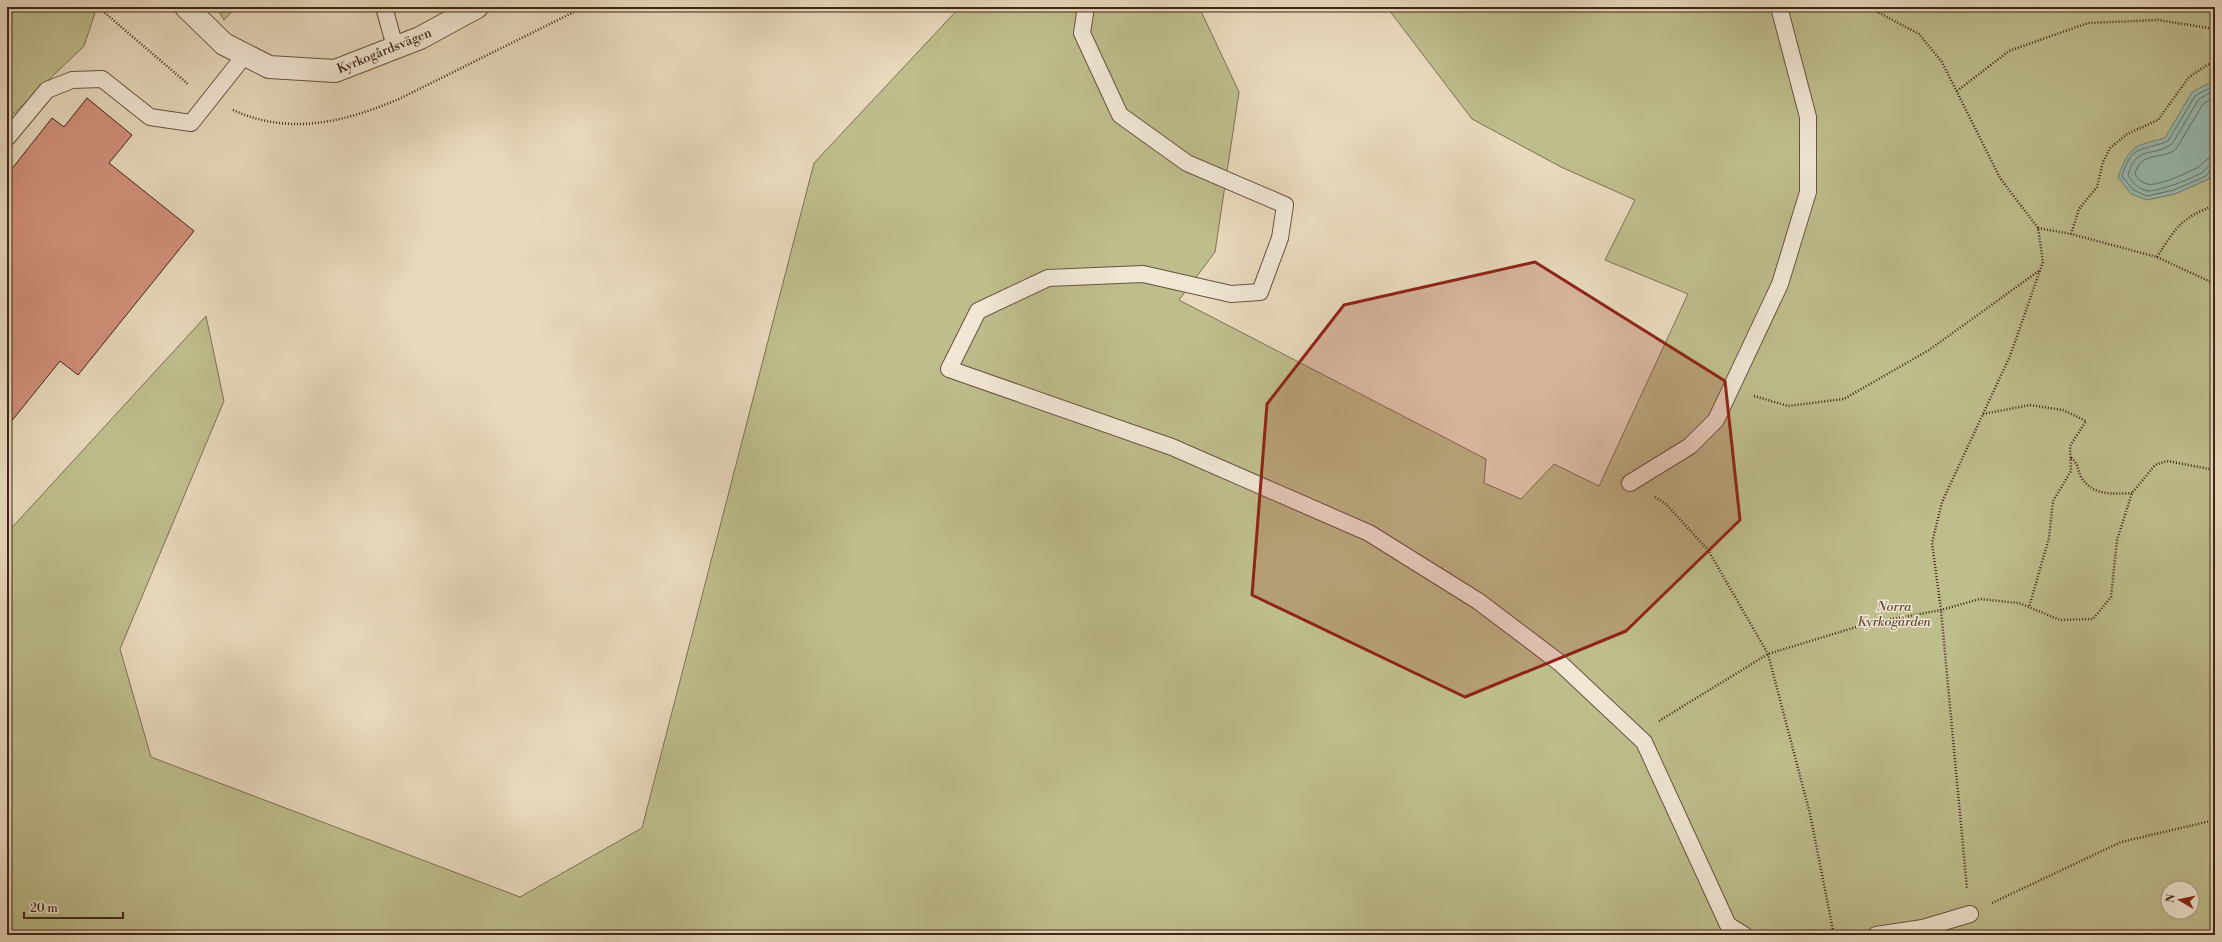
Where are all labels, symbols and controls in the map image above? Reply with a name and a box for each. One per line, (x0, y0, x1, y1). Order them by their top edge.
street label: Kyrkogårdsvägen (335, 25, 434, 77)
park label: Norra Kyrkogården (1857, 599, 1931, 630)
north arrow (2160, 880, 2200, 920)
text: N (2164, 893, 2179, 904)
scale bar (24, 894, 123, 920)
text: 20 m (30, 901, 58, 916)

